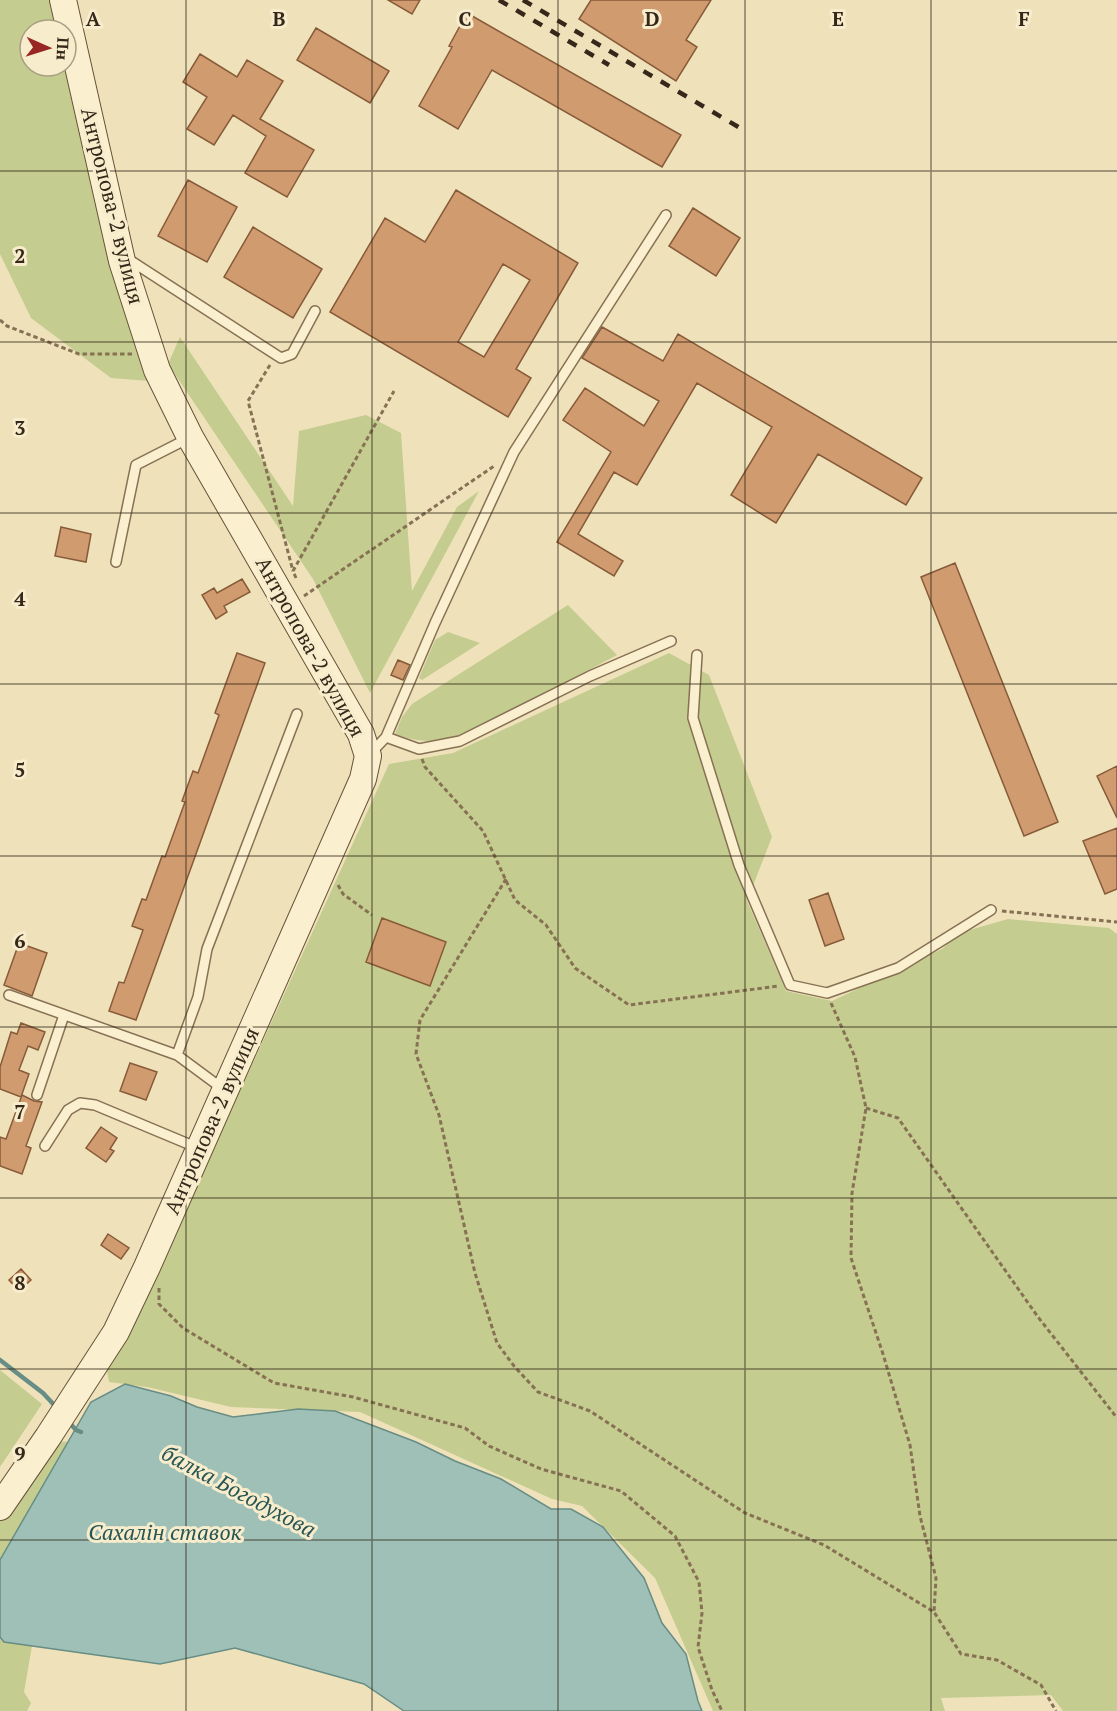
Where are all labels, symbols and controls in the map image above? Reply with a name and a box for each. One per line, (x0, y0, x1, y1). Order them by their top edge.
text: A (86, 5, 101, 32)
text: B (273, 5, 286, 32)
text: C (458, 5, 472, 32)
text: D (645, 5, 659, 32)
text: E (832, 5, 844, 32)
text: F (1018, 5, 1030, 32)
north arrow (18, 18, 78, 78)
text: Пн (51, 37, 75, 61)
street label: Антропова-2 вулиця (75, 104, 151, 307)
text: 2 (14, 242, 26, 269)
text: 3 (14, 414, 26, 441)
street label: Антропова-2 вулиця (250, 551, 372, 742)
text: 4 (14, 585, 26, 612)
text: 5 (14, 756, 26, 783)
text: 6 (14, 927, 26, 954)
street label: Антропова-2 вулиця (157, 1023, 265, 1219)
text: 7 (14, 1098, 26, 1125)
text: 8 (14, 1269, 26, 1296)
water label: балка Богодухова (157, 1438, 321, 1543)
text: 9 (14, 1440, 26, 1467)
water label: Сахалін ставок (88, 1517, 242, 1546)

